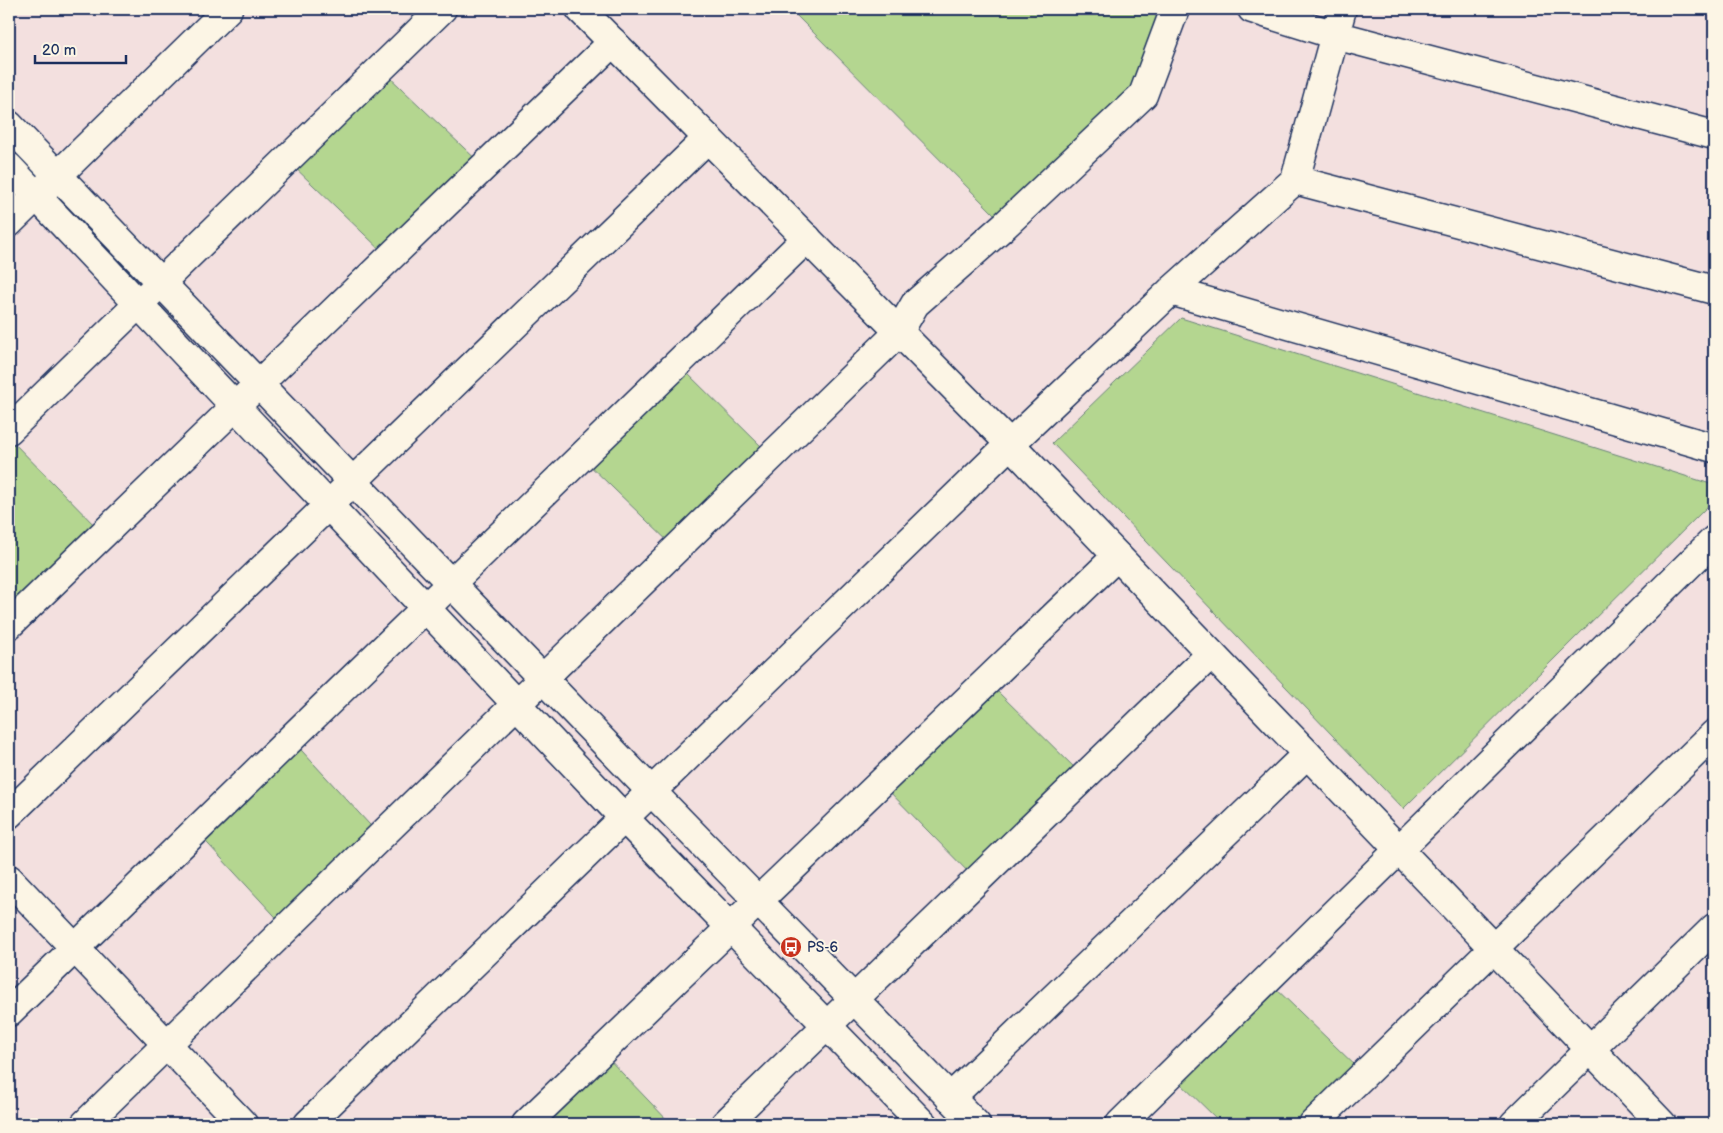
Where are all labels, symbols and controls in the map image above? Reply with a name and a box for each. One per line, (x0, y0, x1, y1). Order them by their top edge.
scale bar (35, 32, 126, 64)
text: 20 m (42, 41, 76, 60)
bus stop icon: PS-6 (779, 935, 803, 959)
place label: PS-6 (807, 939, 838, 956)

